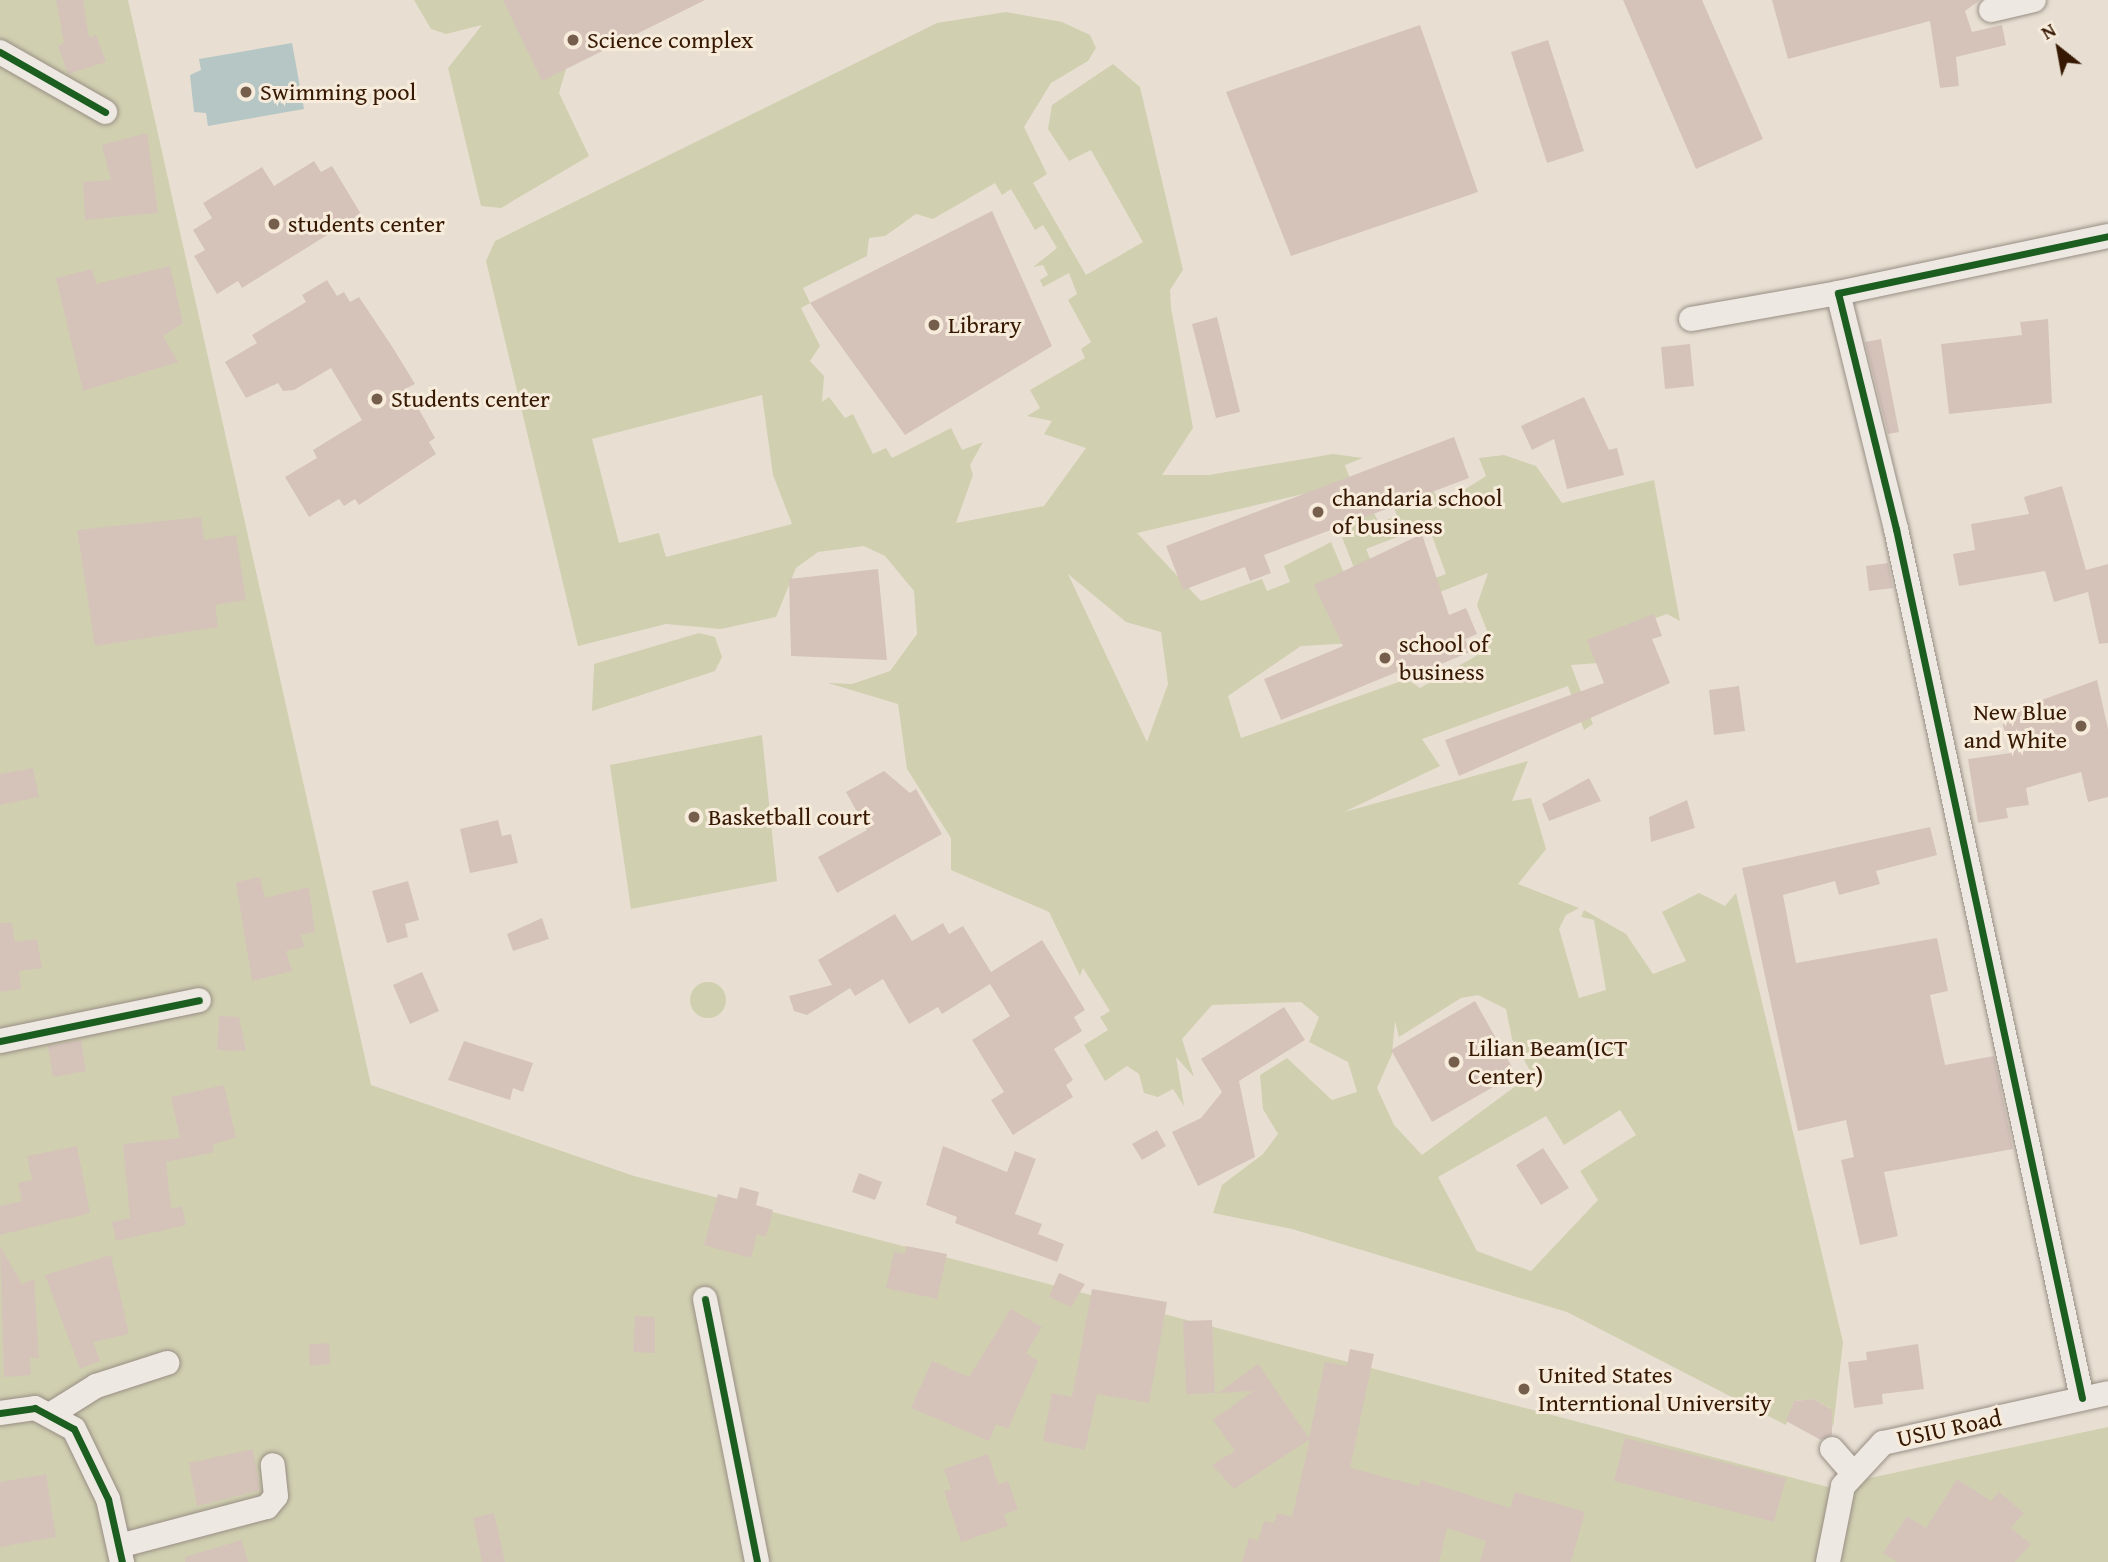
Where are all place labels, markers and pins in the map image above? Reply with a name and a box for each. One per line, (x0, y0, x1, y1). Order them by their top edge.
place label: Science complex (587, 26, 753, 54)
marker: Science complex (565, 32, 581, 48)
place label: Swimming pool (260, 78, 416, 106)
marker: Swimming pool (238, 84, 254, 100)
place label: students center (288, 210, 445, 238)
marker: students center (266, 216, 282, 232)
place label: Library (948, 311, 1022, 339)
marker: Library (926, 317, 942, 333)
place label: Students center (391, 385, 550, 413)
marker: Students center (369, 391, 385, 407)
place label: chandaria school of business (1332, 484, 1502, 540)
marker: chandaria school of business (1310, 504, 1326, 520)
place label: school of business (1399, 630, 1489, 686)
marker: school of business (1377, 650, 1393, 666)
place label: New Blue and White (1964, 698, 2067, 754)
marker: New Blue and White (2073, 718, 2089, 734)
place label: Basketball court (708, 803, 871, 831)
marker: Basketball court (686, 809, 702, 825)
place label: Lilian Beam(ICT Center) (1468, 1034, 1627, 1090)
marker: Lilian Beam(ICT Center) (1446, 1054, 1462, 1070)
place label: United States Interntional University (1538, 1361, 1772, 1417)
marker: United States Interntional University (1516, 1381, 1532, 1397)

